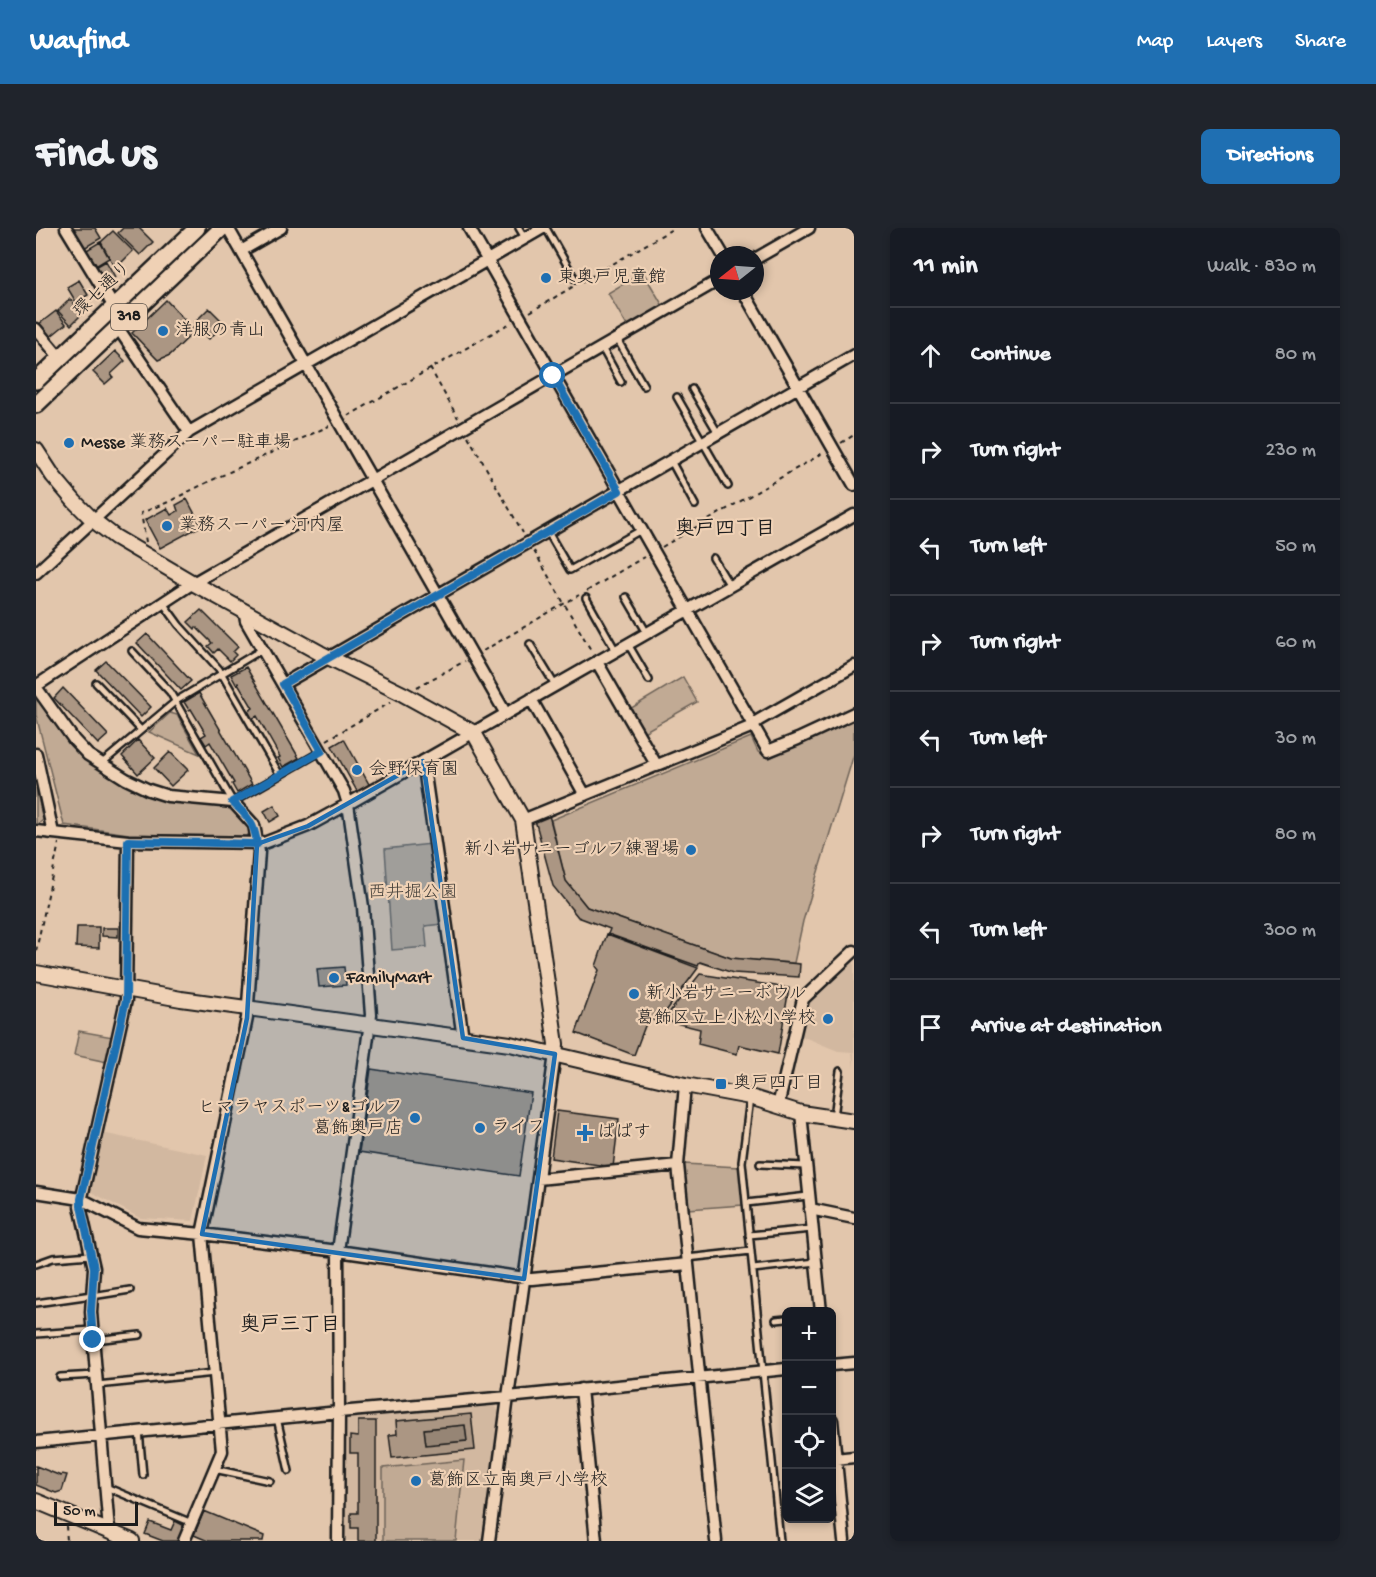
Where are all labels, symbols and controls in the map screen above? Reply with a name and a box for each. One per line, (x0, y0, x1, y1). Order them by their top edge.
text: Wayfind (30, 26, 127, 59)
text: Map (1137, 30, 1173, 55)
text: Layers (1206, 30, 1262, 55)
text: Share (1295, 30, 1346, 55)
button: Directions (1201, 129, 1340, 184)
text: Find us (36, 132, 156, 181)
north arrow (710, 246, 764, 300)
text: 11 min (914, 252, 978, 283)
text: Walk · 830 m (1207, 256, 1316, 279)
street label: 環七通り (70, 257, 136, 323)
place label: 東奥戸児童館 (558, 267, 666, 289)
marker: 東奥戸児童館 (539, 271, 553, 285)
road number: 318 (111, 304, 147, 330)
place label: 洋服の青山 (175, 320, 265, 342)
marker: 洋服の青山 (156, 324, 170, 338)
icon: ahead (914, 339, 947, 372)
text: Continue (971, 342, 1051, 368)
text: 80 m (1275, 344, 1316, 367)
route start (539, 362, 565, 388)
place label: Messe 業務スーパー駐車場 (81, 432, 291, 454)
icon: right (914, 435, 947, 468)
marker: Messe 業務スーパー駐車場 (62, 436, 76, 450)
text: Turn right (971, 438, 1059, 464)
text: 230 m (1266, 440, 1316, 463)
place label: 業務スーパー 河内屋 (179, 515, 345, 537)
district label: 奥戸四丁目 (675, 517, 775, 542)
marker: 業務スーパー 河内屋 (160, 519, 174, 533)
icon: left (914, 531, 947, 564)
text: Turn left (971, 534, 1045, 560)
text: 50 m (1275, 536, 1316, 559)
icon: right (914, 627, 947, 660)
text: Turn right (971, 630, 1059, 656)
text: 60 m (1276, 632, 1316, 655)
icon: left (914, 723, 947, 756)
text: Turn left (971, 726, 1045, 752)
text: 30 m (1275, 728, 1316, 751)
place label: 会野保育園 (369, 759, 459, 781)
marker: 会野保育園 (350, 763, 364, 777)
icon: right (914, 819, 947, 852)
text: Turn right (971, 822, 1059, 848)
text: 80 m (1275, 824, 1316, 847)
place label: 新小岩サニーゴルフ練習場 (464, 839, 679, 861)
marker: 新小岩サニーゴルフ練習場 (684, 843, 698, 857)
park label: 西井掘公園 (368, 882, 458, 904)
icon: left (914, 915, 947, 948)
text: Turn left (971, 918, 1045, 944)
text: 300 m (1264, 920, 1316, 943)
place label: FamilyMart (345, 968, 433, 989)
marker: FamilyMart (327, 971, 341, 985)
place label: 新小岩サニーボウル (646, 983, 806, 1005)
marker: 新小岩サニーボウル (627, 987, 641, 1001)
place label: 葛飾区立上小松小学校 (636, 1008, 816, 1030)
icon: arrive (914, 1011, 947, 1044)
marker: 葛飾区立上小松小学校 (821, 1012, 835, 1026)
text: Arrive at destination (971, 1014, 1161, 1040)
place label: 奥戸四丁目 (733, 1073, 823, 1095)
marker: 奥戸四丁目 (714, 1077, 728, 1091)
place label: ヒマラヤスポーツ&ゴルフ 葛飾奥戸店 (198, 1098, 403, 1140)
marker: ヒマラヤスポーツ&ゴルフ 葛飾奥戸店 (408, 1111, 422, 1125)
place label: ライフ (492, 1118, 545, 1139)
marker: ライフ (473, 1121, 487, 1135)
place label: ぱぱす (597, 1122, 651, 1144)
marker: ぱぱす (578, 1126, 592, 1140)
map controls (782, 1307, 836, 1523)
button: + (782, 1307, 836, 1361)
district label: 奥戸三丁目 (240, 1313, 340, 1338)
route end (79, 1326, 105, 1352)
button: − (782, 1361, 836, 1415)
button: locate (782, 1415, 836, 1469)
button: layers (782, 1469, 836, 1523)
place label: 葛飾区立南奥戸小学校 (428, 1470, 608, 1492)
marker: 葛飾区立南奥戸小学校 (409, 1474, 423, 1488)
scale bar (54, 1499, 138, 1526)
text: 50 m (63, 1503, 96, 1522)

